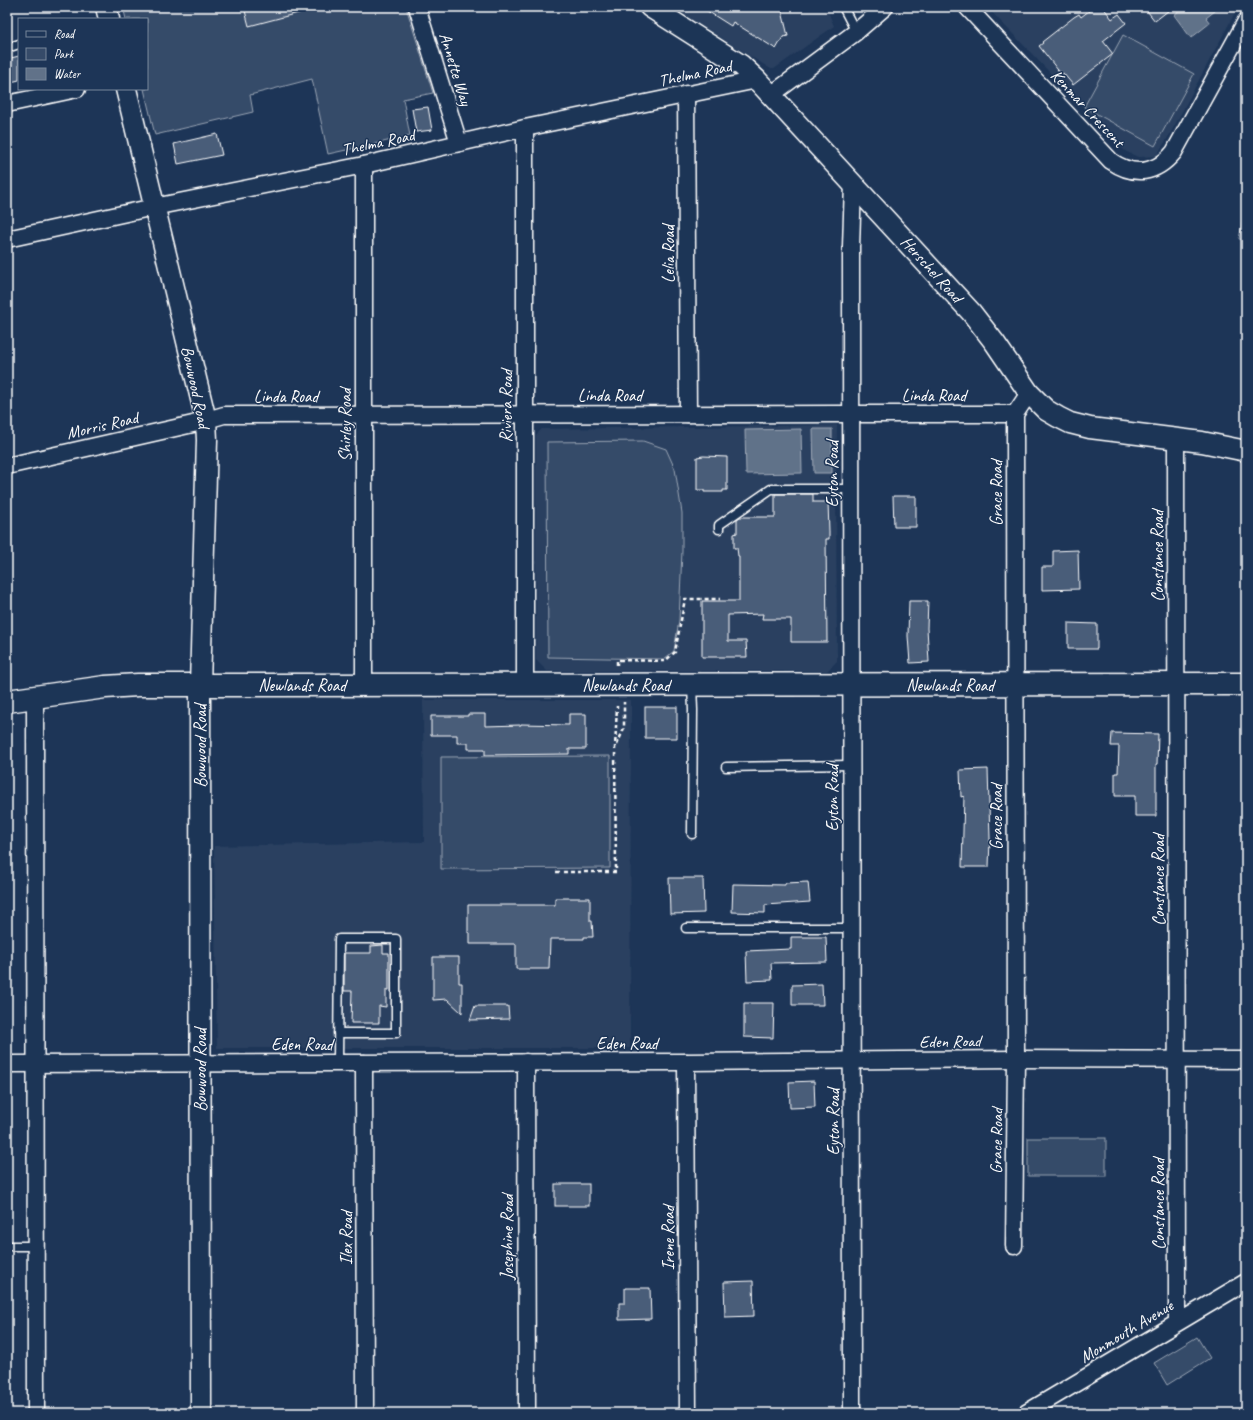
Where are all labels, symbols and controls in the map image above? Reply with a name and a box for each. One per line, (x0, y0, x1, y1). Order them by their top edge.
legend (18, 18, 148, 90)
text: Road (54, 26, 76, 42)
street label: Annette Way (435, 30, 477, 109)
text: Park (54, 46, 75, 62)
street label: Thelma Road (657, 55, 736, 91)
street label: Kenmar Crescent (1046, 65, 1131, 153)
text: Water (54, 66, 82, 82)
street label: Thelma Road (340, 124, 419, 160)
street label: Lelia Road (658, 223, 679, 283)
street label: Herschel Road (896, 232, 969, 309)
street label: Bowwood Road (177, 344, 215, 432)
street label: Riviera Road (496, 367, 517, 443)
street label: Shirley Road (335, 385, 356, 462)
street label: Linda Road (578, 385, 645, 406)
street label: Linda Road (902, 385, 969, 406)
street label: Linda Road (254, 386, 321, 407)
street label: Morris Road (64, 407, 142, 444)
street label: Eyton Road (822, 438, 843, 507)
street label: Grace Road (986, 458, 1007, 526)
street label: Constance Road (1147, 508, 1168, 602)
street label: Newlands Road (258, 675, 348, 696)
street label: Newlands Road (582, 675, 672, 696)
street label: Newlands Road (906, 675, 996, 696)
street label: Bowwood Road (190, 702, 211, 788)
street label: Eyton Road (822, 762, 843, 831)
street label: Grace Road (986, 782, 1007, 850)
street label: Constance Road (1148, 832, 1169, 926)
street label: Bowwood Road (190, 1026, 211, 1112)
street label: Eden Road (919, 1030, 983, 1053)
street label: Eden Road (596, 1033, 660, 1054)
street label: Eden Road (271, 1034, 335, 1055)
street label: Eyton Road (823, 1086, 844, 1155)
street label: Grace Road (985, 1106, 1008, 1174)
street label: Constance Road (1148, 1156, 1169, 1250)
street label: Josephine Road (497, 1191, 518, 1281)
street label: Irene Road (658, 1203, 679, 1270)
street label: Ilex Road (336, 1209, 357, 1265)
street label: Monmouth Avenue (1076, 1295, 1178, 1368)

